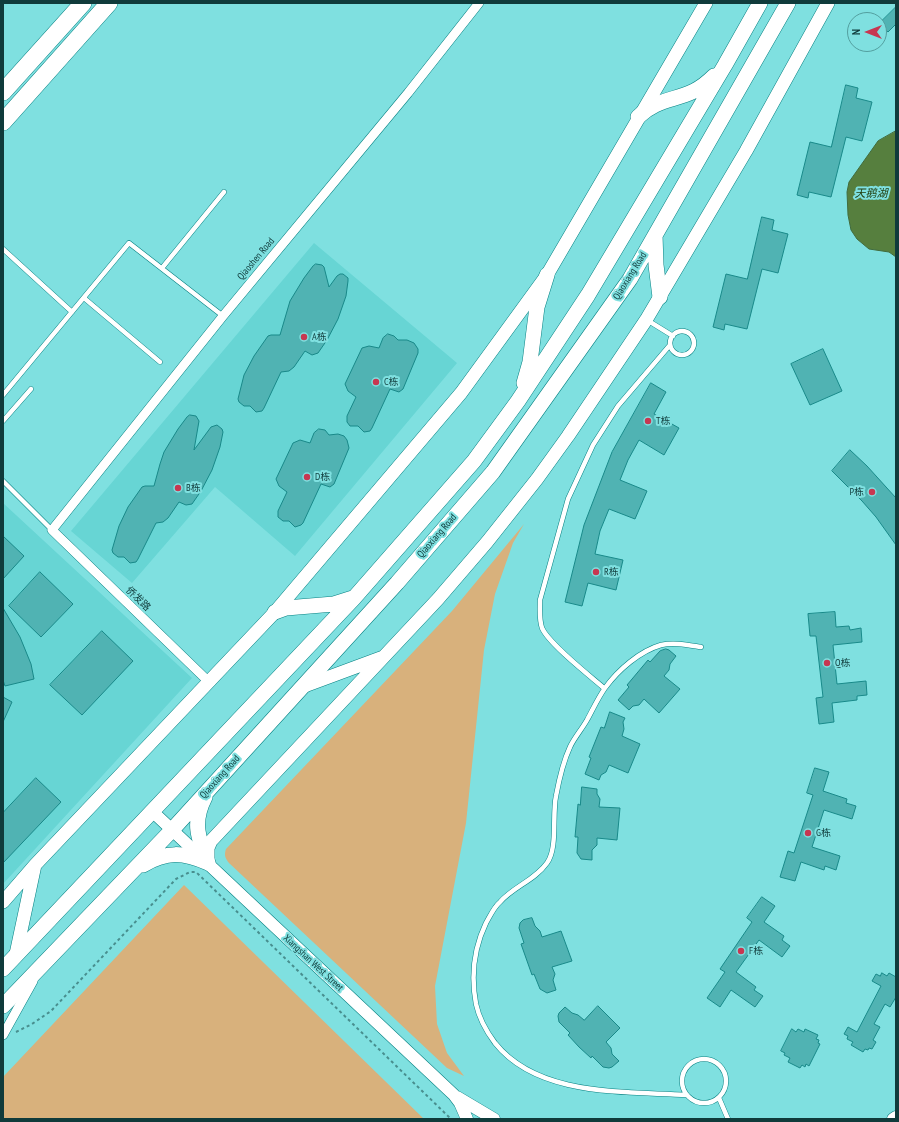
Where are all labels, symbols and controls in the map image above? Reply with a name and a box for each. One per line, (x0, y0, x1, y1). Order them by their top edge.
north arrow (847, 12, 887, 52)
text: N (849, 29, 863, 35)
water label: 天鹅湖 (855, 187, 887, 201)
street label: Qiaoshen Road (235, 235, 277, 283)
street label: Qiaoxiang Road (611, 250, 649, 302)
place label: A栋 (312, 331, 327, 343)
marker: A栋 (299, 332, 309, 342)
place label: C栋 (384, 376, 399, 388)
marker: C栋 (371, 377, 381, 387)
place label: T栋 (656, 415, 670, 427)
marker: T栋 (643, 416, 653, 426)
place label: D栋 (315, 471, 330, 483)
marker: D栋 (302, 472, 312, 482)
place label: B栋 (186, 482, 201, 494)
marker: B栋 (173, 483, 183, 493)
place label: P栋 (849, 486, 864, 498)
marker: P栋 (867, 487, 877, 497)
street label: Qiaoxiang Road (415, 512, 459, 560)
place label: R栋 (604, 566, 619, 578)
marker: R栋 (591, 567, 601, 577)
street label: 侨发路 (123, 584, 153, 614)
place label: Q栋 (835, 657, 850, 669)
marker: Q栋 (822, 658, 832, 668)
street label: Qiaoxiang Road (197, 753, 243, 801)
place label: G栋 (816, 827, 831, 839)
marker: G栋 (803, 828, 813, 838)
street label: Xiangshan West Street (281, 932, 345, 994)
place label: F栋 (749, 945, 763, 957)
marker: F栋 (736, 946, 746, 956)

